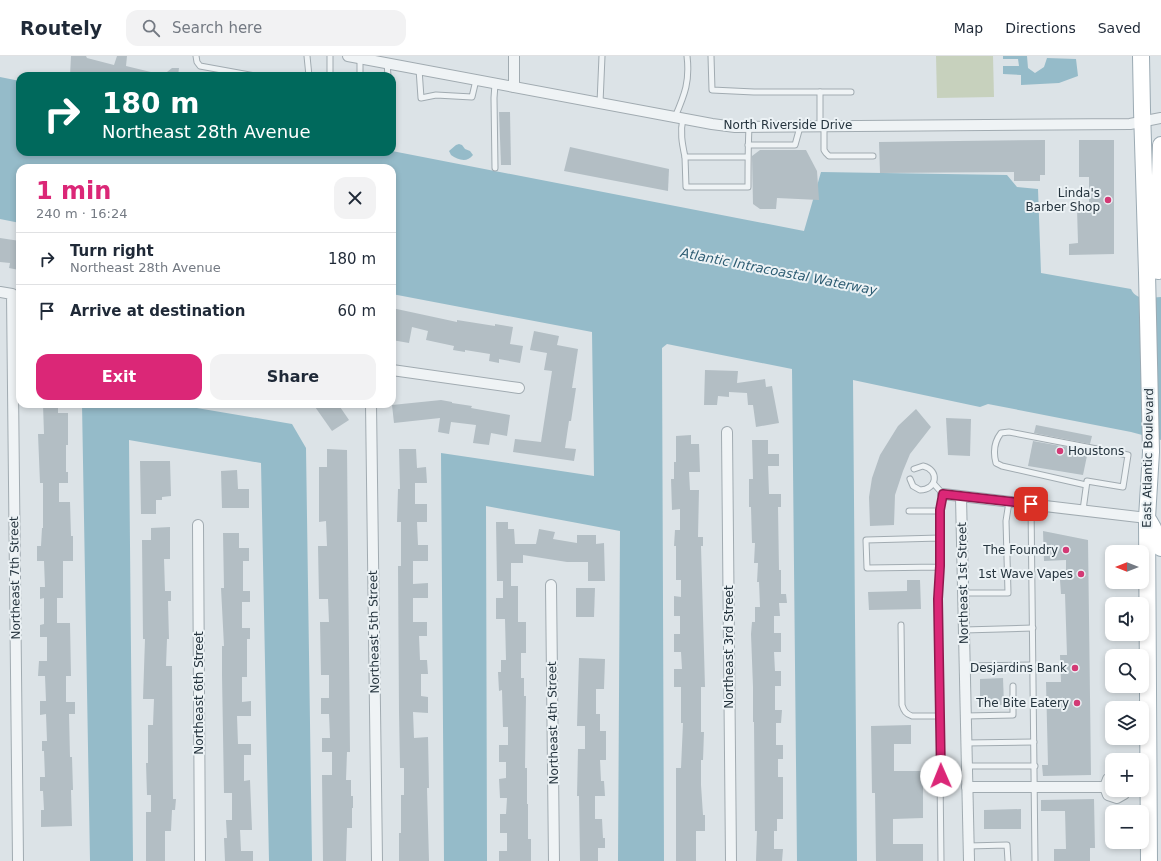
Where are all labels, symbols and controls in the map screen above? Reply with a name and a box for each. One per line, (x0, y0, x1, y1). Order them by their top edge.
search box (126, 10, 406, 46)
text: Routely (20, 17, 102, 39)
icon: search (140, 17, 162, 39)
text: Search here (172, 19, 262, 37)
text: Map (954, 20, 983, 36)
text: Directions (1005, 20, 1076, 36)
text: Saved (1098, 20, 1141, 36)
text: 180 m (102, 87, 199, 120)
icon: right (36, 88, 88, 140)
street label: North Riverside Drive (724, 118, 852, 132)
text: Northeast 28th Avenue (102, 121, 311, 142)
text: 1 min (36, 177, 111, 205)
button: close (334, 177, 376, 219)
place label: Linda's Barber Shop (1026, 186, 1100, 214)
marker: Linda's Barber Shop (1103, 195, 1113, 205)
text: 240 m · 16:24 (36, 206, 127, 221)
text: Turn right (70, 242, 154, 260)
water label: Atlantic Intracoastal Waterway (678, 245, 879, 298)
icon: right (36, 248, 58, 270)
text: 180 m (328, 250, 376, 268)
text: Northeast 28th Avenue (70, 260, 221, 275)
icon: arrive (36, 300, 58, 322)
text: Arrive at destination (70, 302, 245, 320)
text: 60 m (338, 302, 376, 320)
button: Exit (36, 354, 202, 400)
button: Share (210, 354, 376, 400)
street label: East Atlantic Boulevard (1140, 388, 1156, 528)
place label: Houstons (1068, 444, 1124, 458)
marker: Houstons (1055, 446, 1065, 456)
pin (1014, 487, 1048, 521)
icon: arrive (1020, 493, 1042, 515)
street label: Northeast 7th Street (7, 516, 23, 640)
street label: Northeast 1st Street (955, 522, 971, 644)
place label: The Foundry (982, 543, 1058, 557)
marker: The Foundry (1061, 545, 1071, 555)
north arrow (1105, 545, 1149, 589)
map controls (1105, 545, 1149, 849)
place label: 1st Wave Vapes (978, 567, 1073, 581)
marker: 1st Wave Vapes (1076, 569, 1086, 579)
street label: Northeast 5th Street (366, 570, 382, 694)
street label: Northeast 3rd Street (722, 585, 736, 709)
button: sound (1105, 597, 1149, 641)
street label: Northeast 6th Street (192, 631, 206, 755)
button: search (1105, 649, 1149, 693)
street label: Northeast 4th Street (545, 661, 561, 785)
place label: Desjardins Bank (970, 661, 1067, 675)
marker: Desjardins Bank (1070, 663, 1080, 673)
place label: The Bite Eatery (975, 696, 1069, 710)
marker: The Bite Eatery (1072, 698, 1082, 708)
button: layers (1105, 701, 1149, 745)
button: + (1105, 753, 1149, 797)
position arrow (920, 755, 962, 797)
button: − (1105, 805, 1149, 849)

